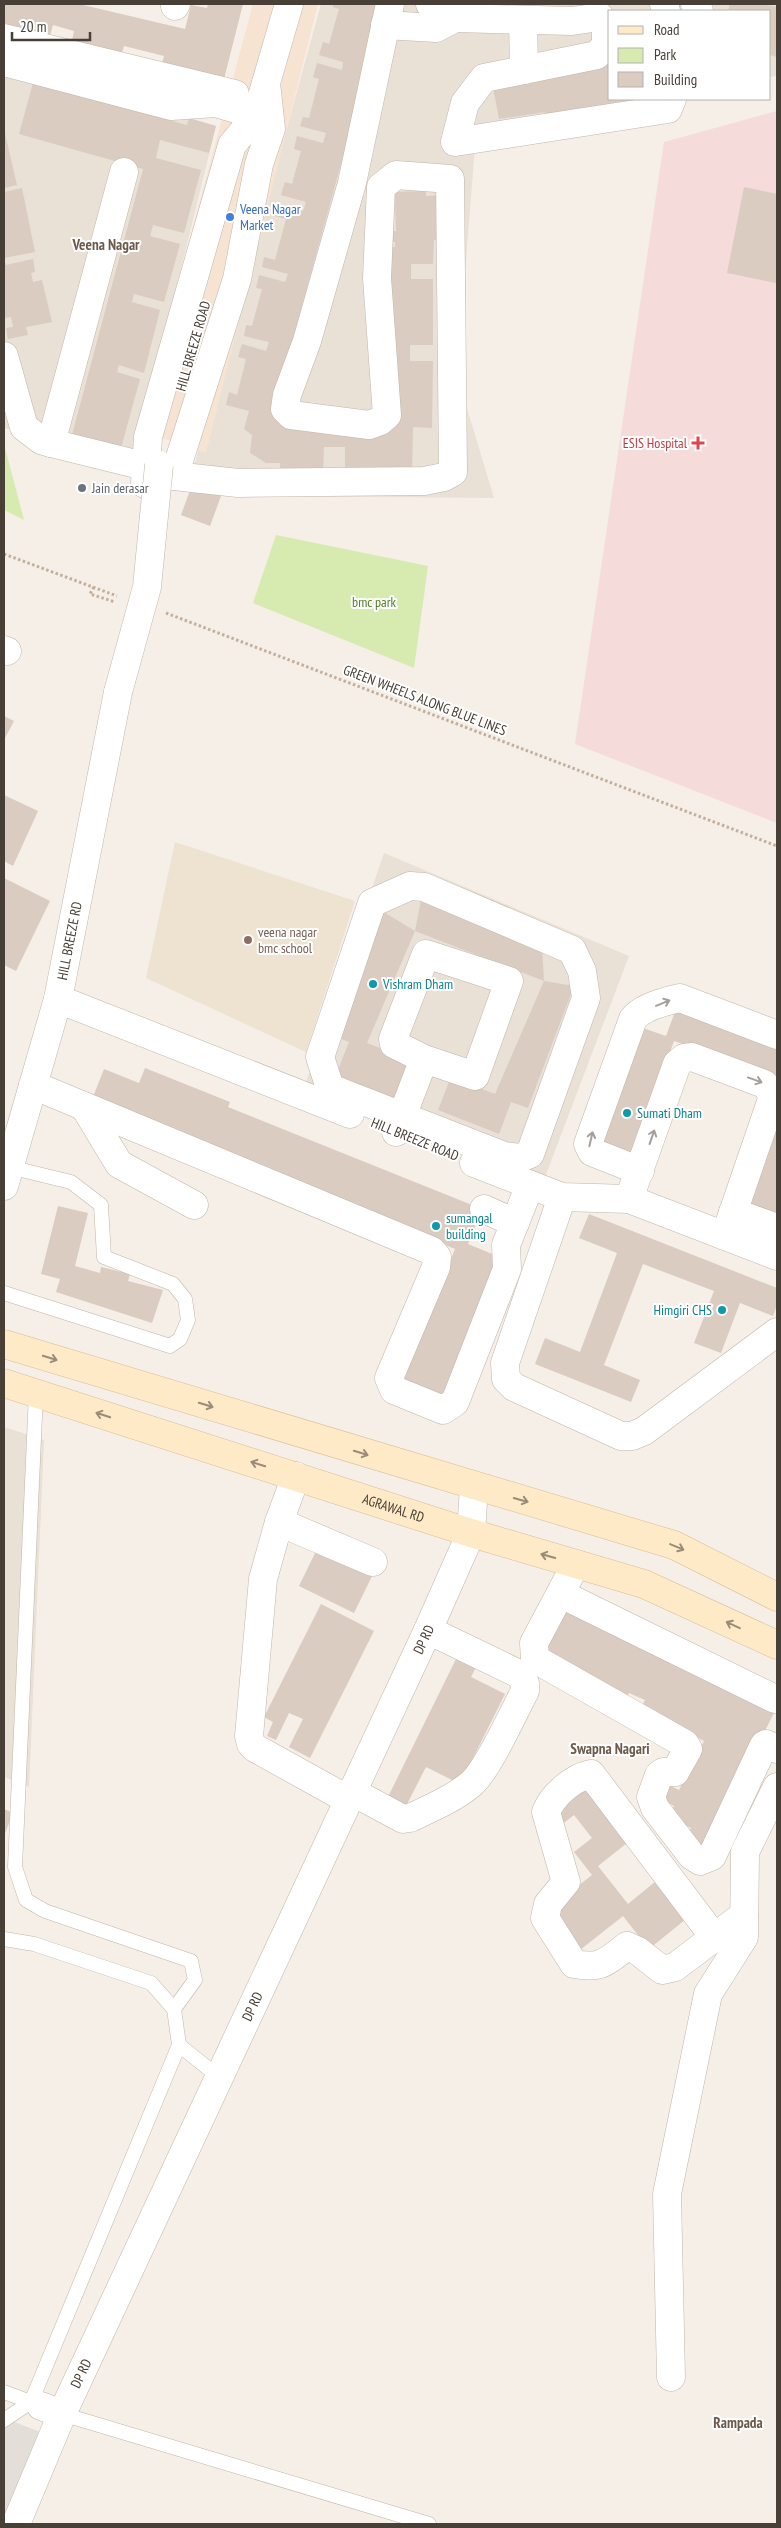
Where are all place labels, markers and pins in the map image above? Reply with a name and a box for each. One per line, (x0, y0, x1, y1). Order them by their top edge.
place label: Veena Nagar Market (239, 200, 301, 234)
marker: Veena Nagar Market (224, 211, 236, 223)
place label: ESIS Hospital (623, 434, 688, 452)
marker: ESIS Hospital (691, 436, 705, 450)
place label: Jain derasar (91, 479, 149, 497)
marker: Jain derasar (76, 482, 88, 494)
place label: veena nagar bmc school (258, 923, 317, 957)
marker: veena nagar bmc school (242, 934, 254, 946)
place label: Vishram Dham (382, 975, 453, 993)
marker: Vishram Dham (367, 978, 379, 990)
place label: Sumati Dham (637, 1104, 702, 1122)
marker: Sumati Dham (621, 1107, 633, 1119)
place label: sumangal building (446, 1209, 493, 1243)
marker: sumangal building (430, 1220, 442, 1232)
place label: Himgiri CHS (654, 1301, 712, 1319)
marker: Himgiri CHS (716, 1304, 728, 1316)

